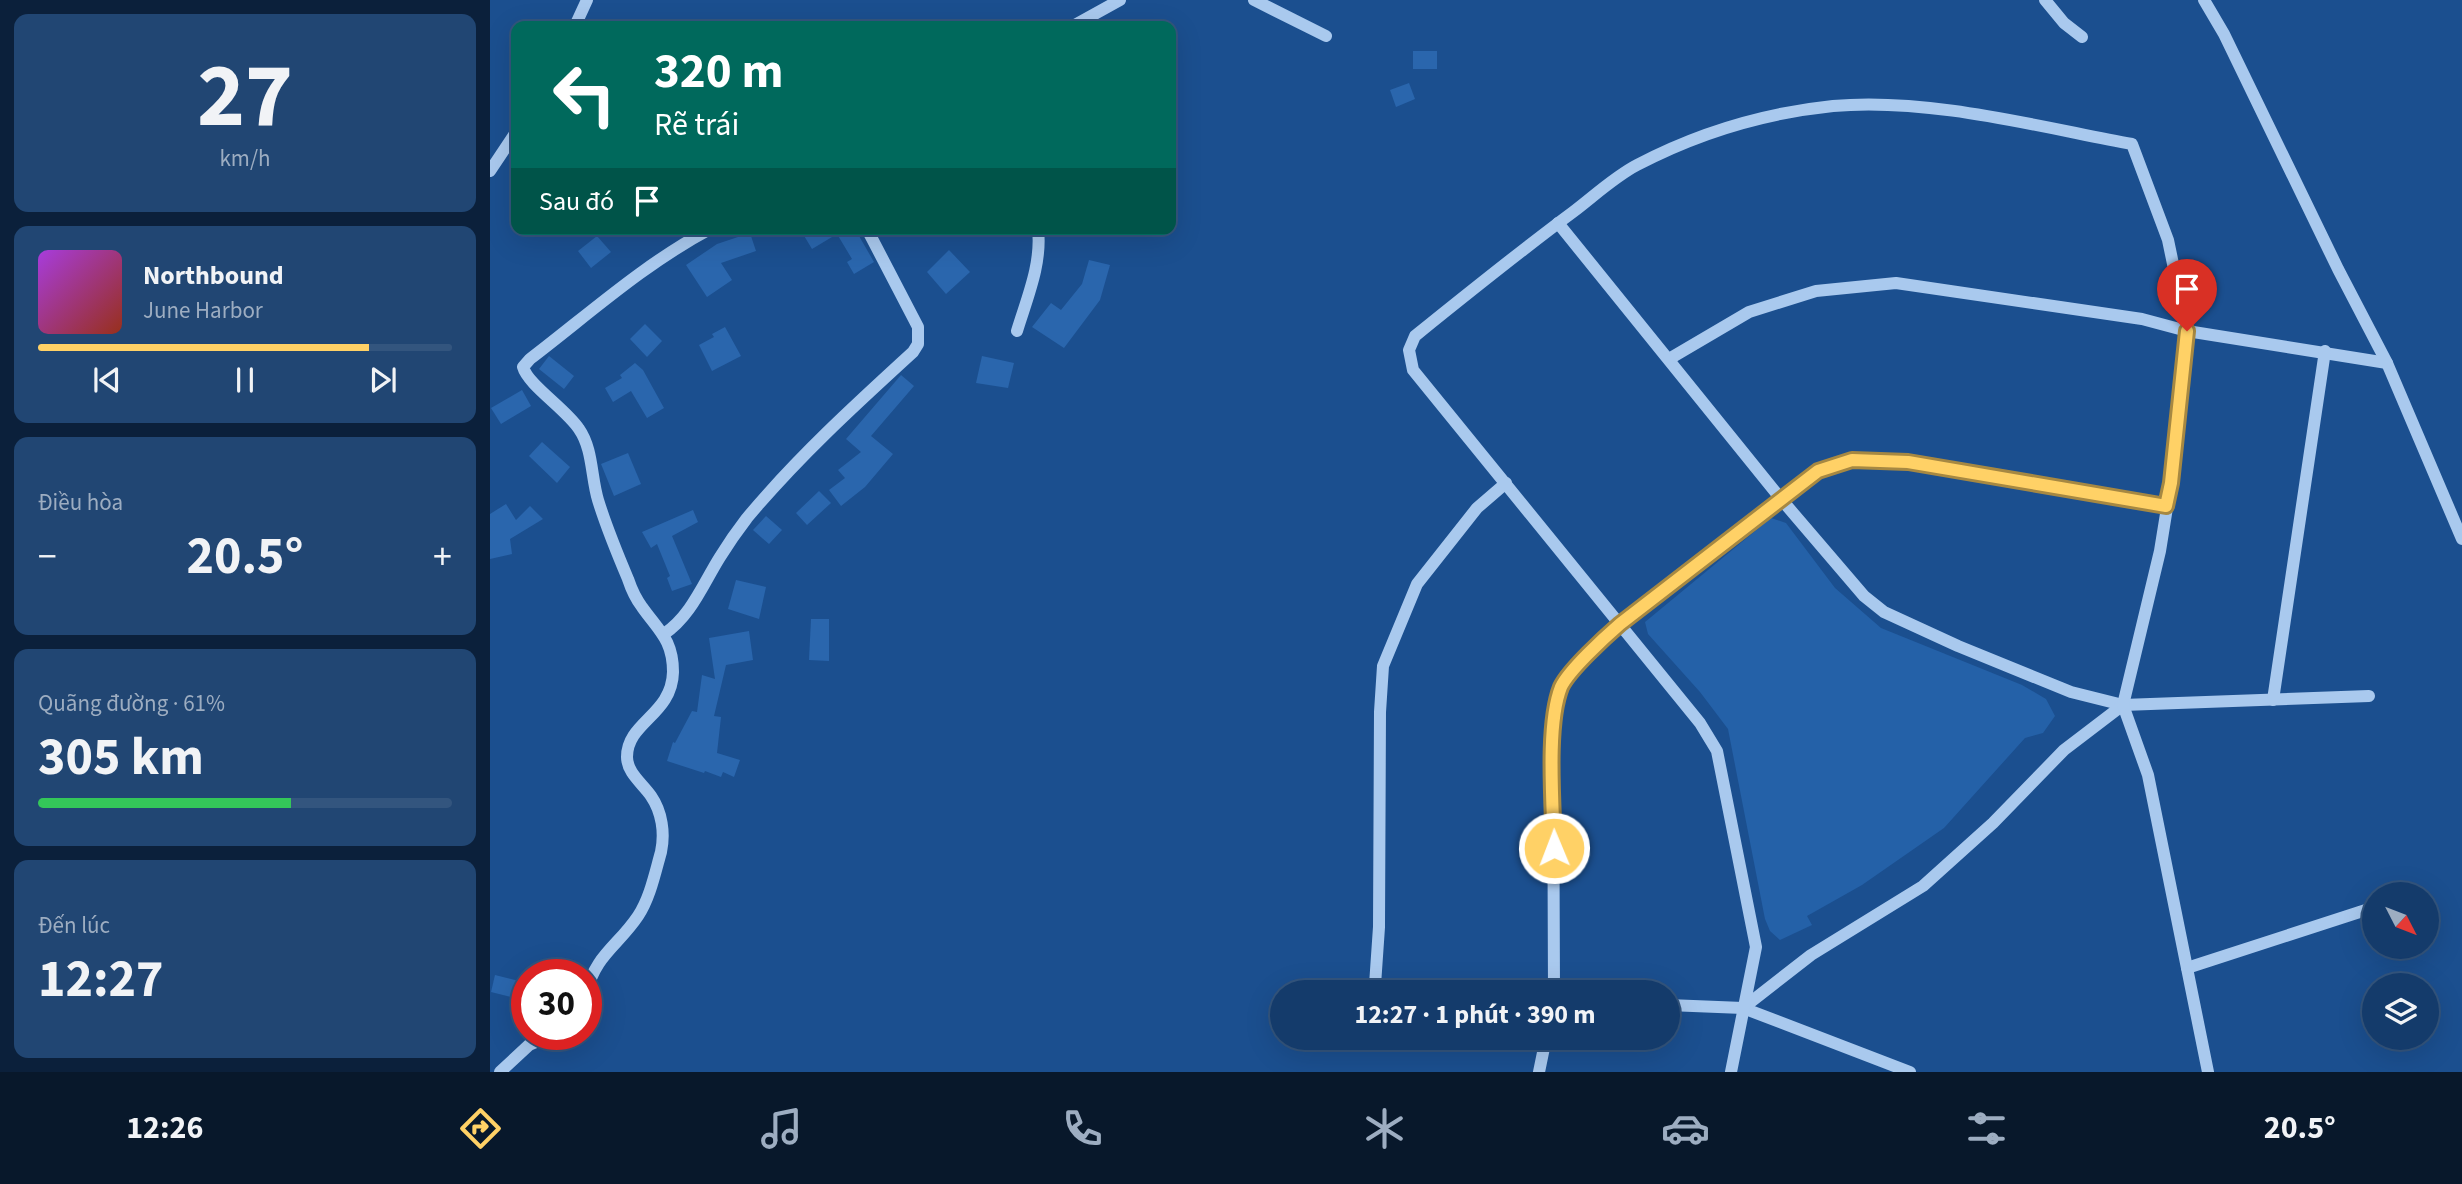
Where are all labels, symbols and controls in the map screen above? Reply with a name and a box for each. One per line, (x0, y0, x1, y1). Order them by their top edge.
text: 27 (197, 32, 293, 161)
text: 320 m (654, 37, 783, 107)
icon: left (539, 49, 630, 140)
text: Rẽ trái (654, 102, 739, 148)
text: km/h (219, 142, 271, 175)
icon: arrive (628, 182, 666, 220)
text: Sau đó (539, 183, 614, 220)
text: Northbound (143, 257, 284, 294)
pin (2157, 259, 2217, 331)
icon: arrive (2168, 270, 2206, 308)
text: June Harbor (143, 294, 263, 327)
icon: previous (88, 361, 126, 399)
icon: pause (226, 361, 264, 399)
icon: next (364, 361, 402, 399)
text: Điều hòa (38, 486, 123, 519)
text: 20.5° (187, 520, 303, 594)
text: − (38, 530, 57, 584)
text: + (433, 530, 452, 584)
text: Quãng đường · 61% (38, 687, 225, 720)
text: 305 km (38, 721, 204, 795)
position arrow (1517, 811, 1591, 885)
north arrow (2362, 882, 2440, 959)
map controls (2362, 882, 2439, 1050)
text: Đến lúc (38, 909, 110, 942)
text: 12:27 (38, 943, 163, 1017)
speed limit sign: 30 (511, 959, 602, 1050)
button: layers (2362, 973, 2439, 1050)
text: 12:27 · 1 phút · 390 m (1354, 996, 1596, 1033)
icon: directions (456, 1104, 505, 1153)
icon: music (757, 1104, 806, 1153)
icon: phone (1058, 1104, 1107, 1153)
icon: climate (1360, 1104, 1409, 1153)
icon: car (1661, 1104, 1710, 1153)
icon: filters (1962, 1104, 2011, 1153)
text: 12:26 (126, 1105, 203, 1151)
text: 20.5° (2264, 1105, 2336, 1151)

